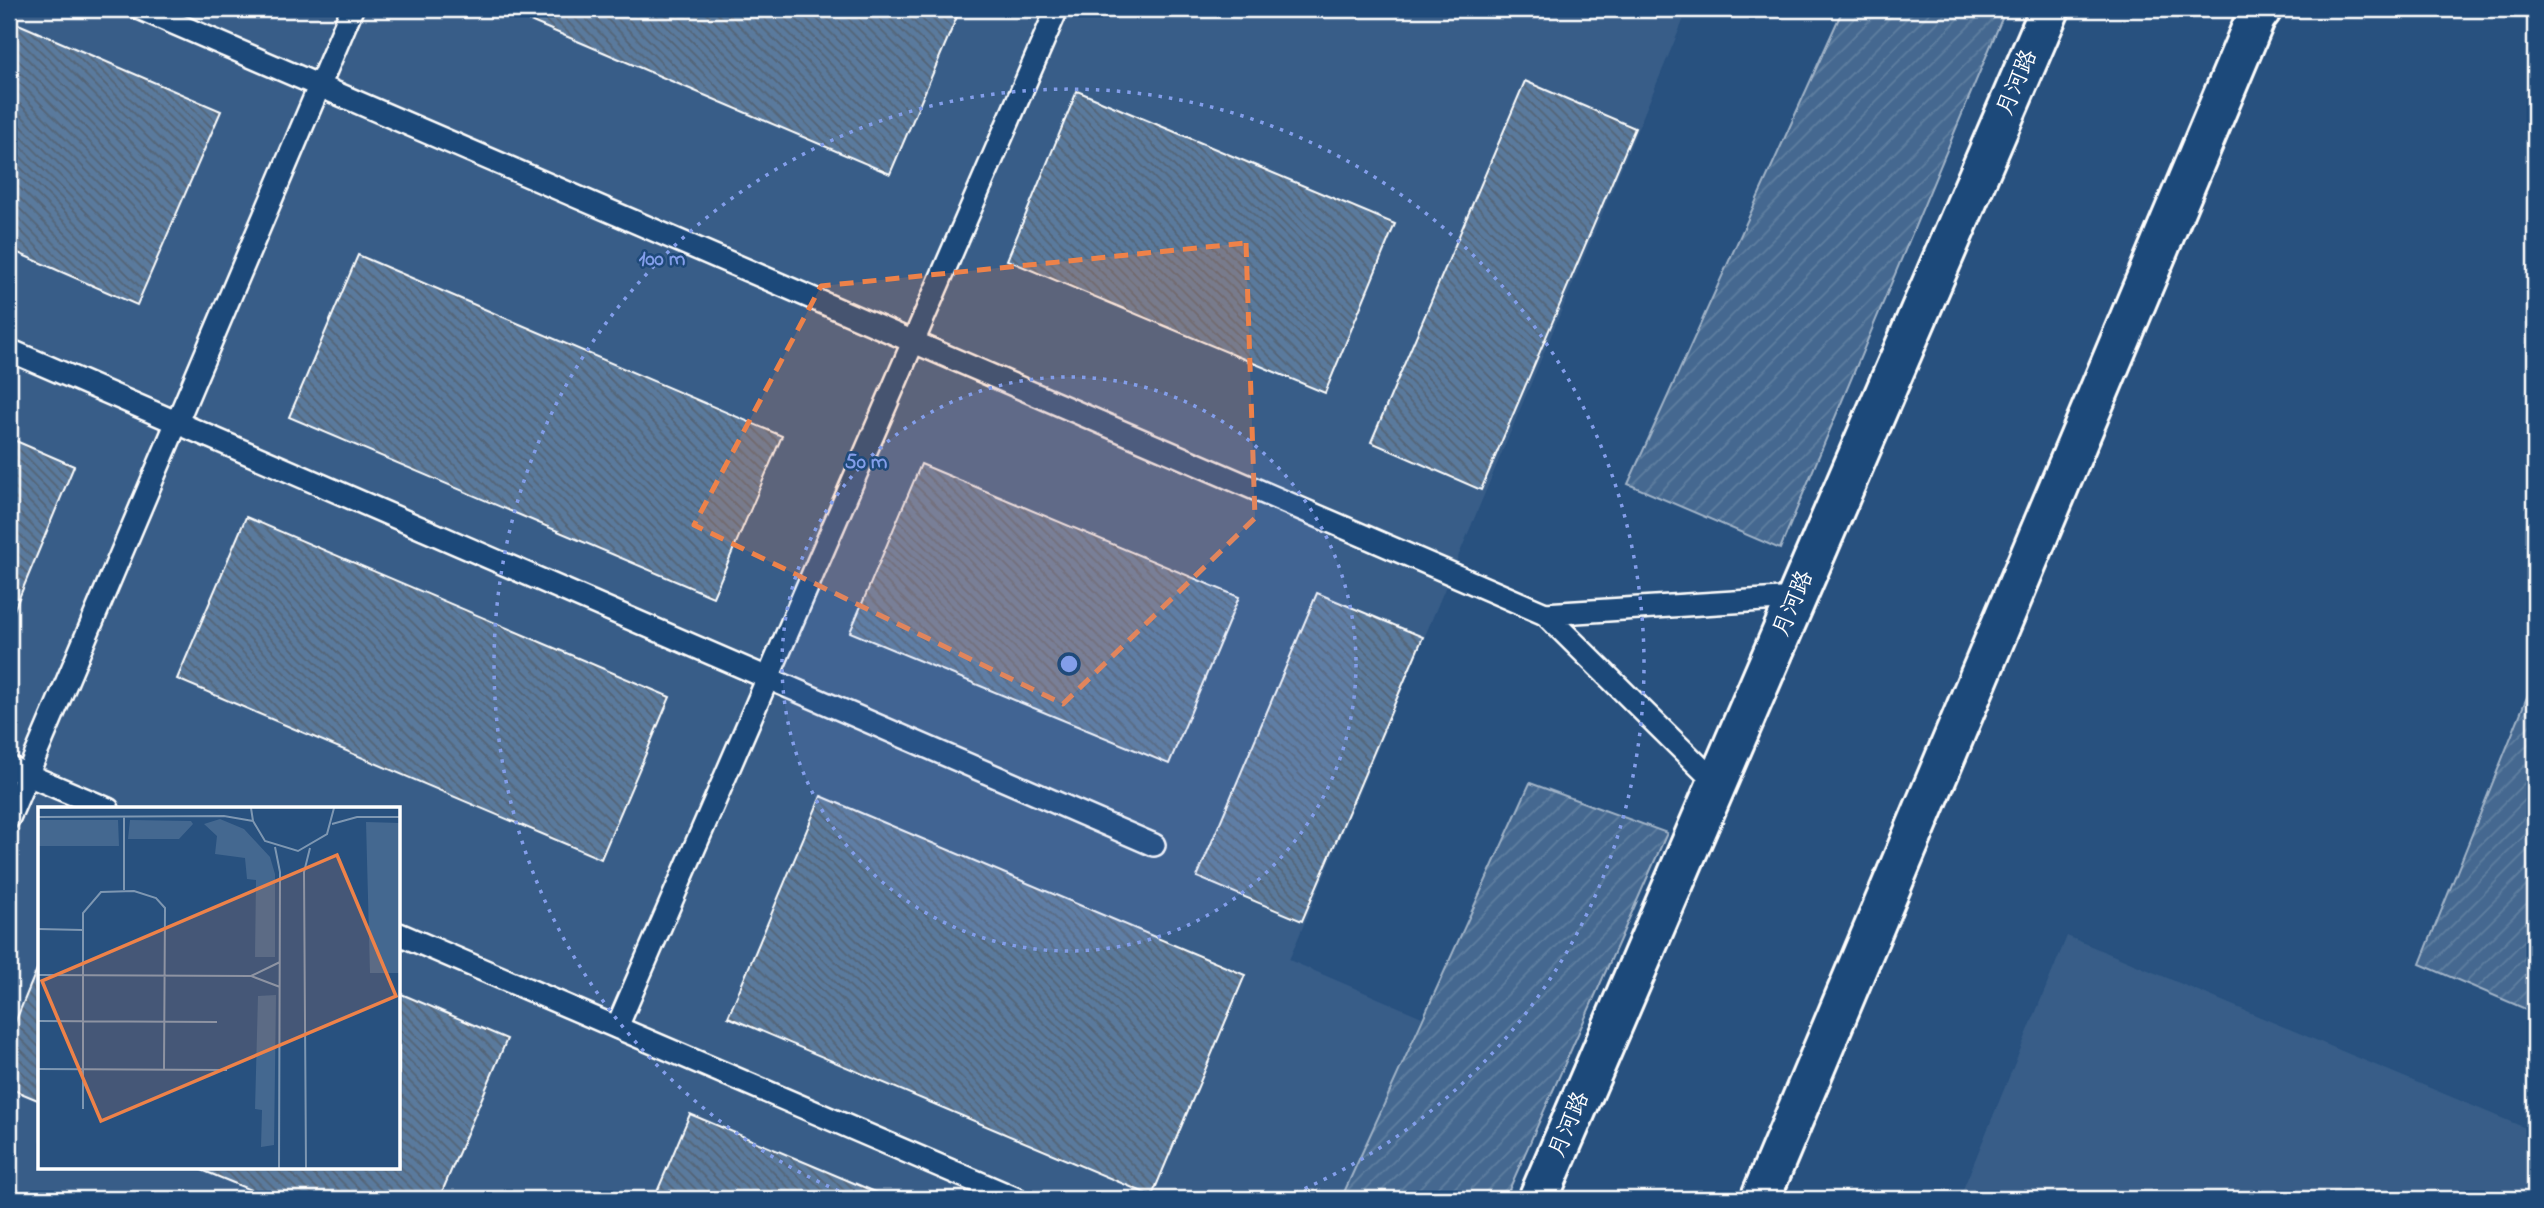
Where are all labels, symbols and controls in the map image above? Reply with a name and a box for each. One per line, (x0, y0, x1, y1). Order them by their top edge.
street label: 月河路 (1989, 45, 2047, 121)
text: 100 m (639, 245, 685, 275)
text: 50 m (845, 448, 887, 478)
street label: 月河路 (1765, 566, 1823, 642)
centre of rings (1057, 652, 1081, 676)
inset map (38, 807, 401, 1170)
street label: 月河路 (1541, 1087, 1599, 1163)

